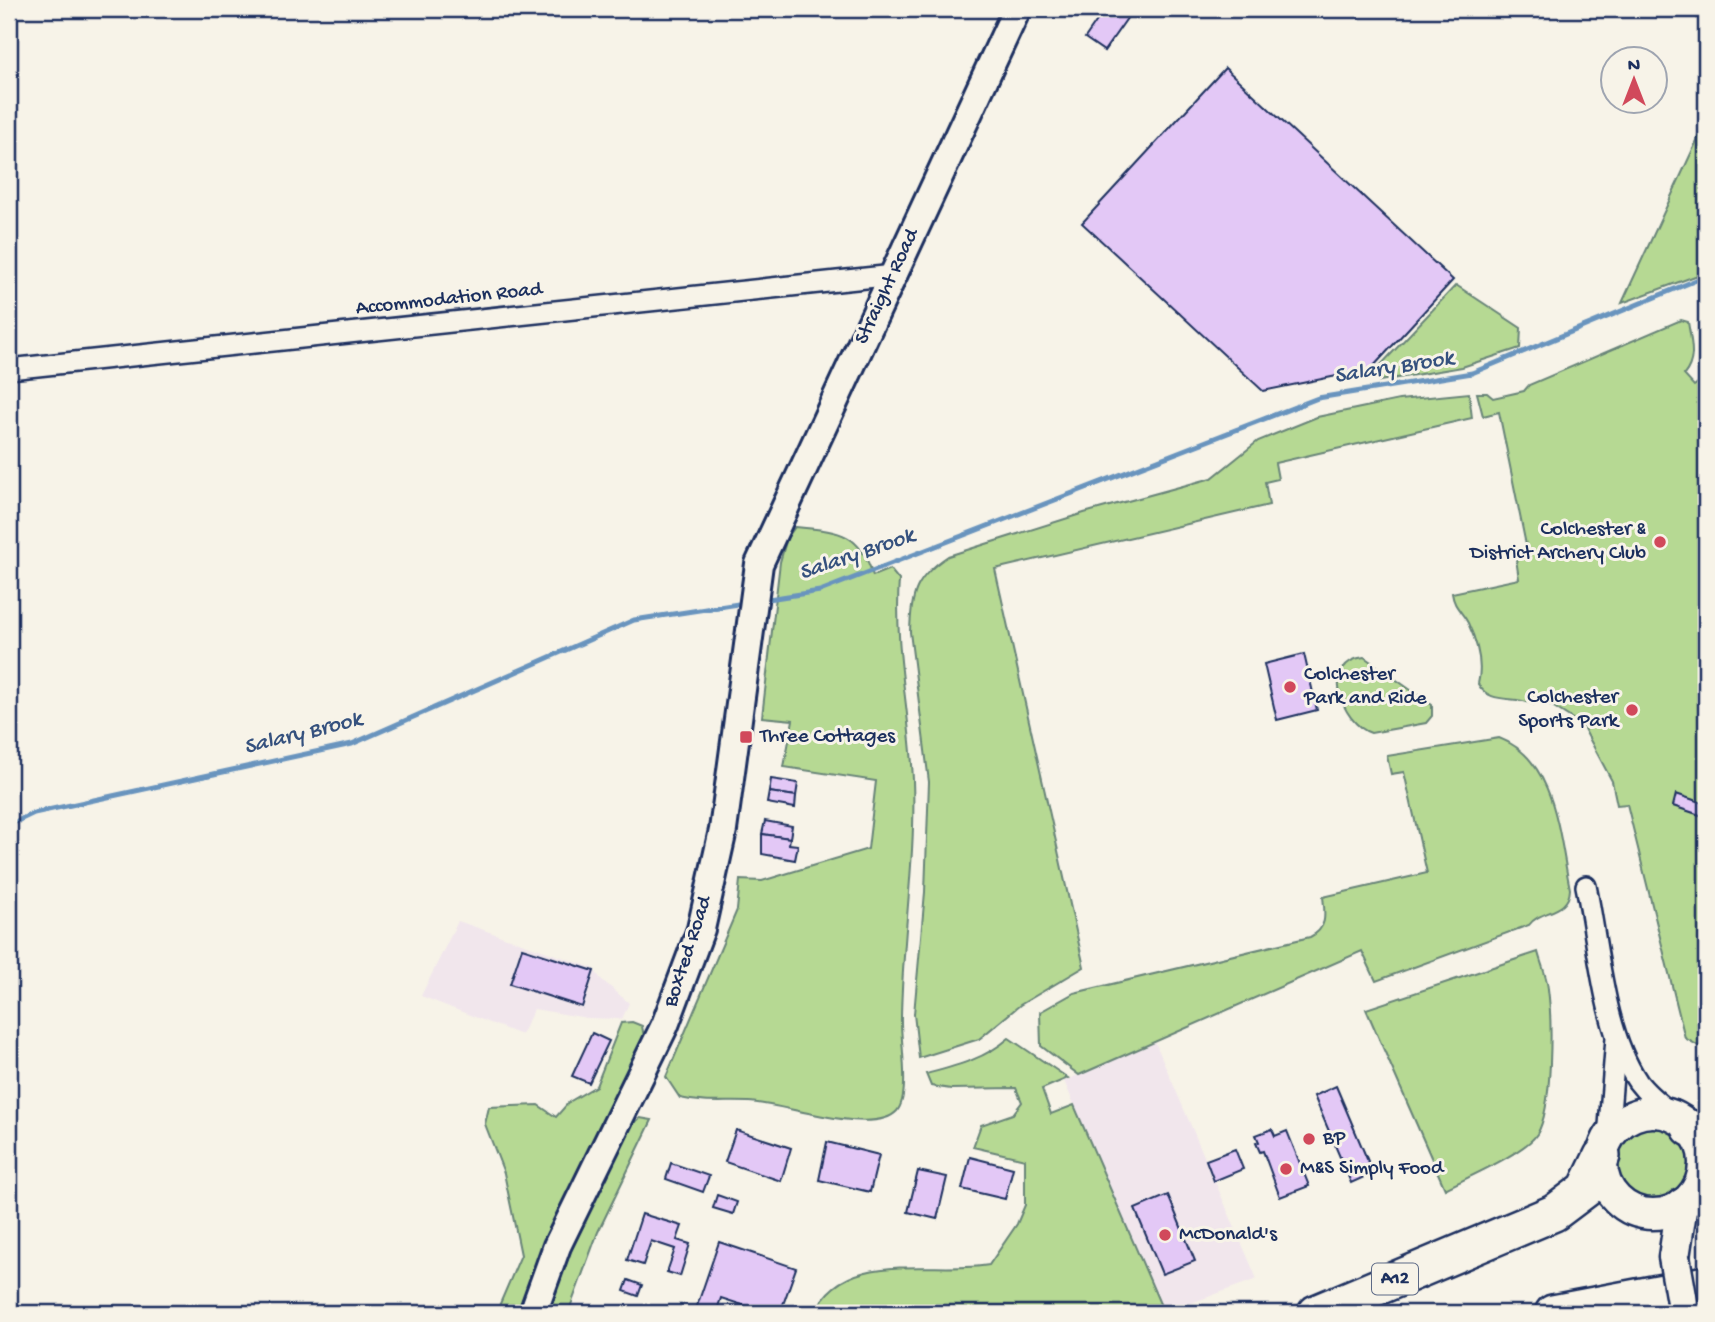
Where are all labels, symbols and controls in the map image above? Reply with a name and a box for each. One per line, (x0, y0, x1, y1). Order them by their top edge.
north arrow (1600, 46, 1670, 116)
text: N (1628, 55, 1640, 78)
street label: Straight Road (850, 224, 926, 349)
street label: Accommodation Road (355, 278, 545, 322)
water label: Salary Brook (1333, 345, 1458, 391)
place label: Colchester & District Archery Club (1468, 518, 1646, 567)
water label: Salary Brook (796, 522, 921, 587)
marker: Colchester & District Archery Club (1652, 534, 1668, 550)
place label: Colchester Park and Ride (1303, 663, 1428, 712)
marker: Colchester Park and Ride (1282, 679, 1298, 695)
place label: Colchester Sports Park (1518, 686, 1621, 735)
marker: Colchester Sports Park (1624, 702, 1640, 718)
water label: Salary Brook (241, 706, 367, 762)
place label: Three Cottages (759, 725, 896, 750)
marker: Three Cottages (738, 729, 754, 745)
street label: Boxted Road (659, 892, 719, 1012)
place label: BP (1322, 1127, 1346, 1152)
marker: BP (1301, 1131, 1317, 1147)
place label: M&S Simply Food (1300, 1157, 1445, 1182)
marker: M&S Simply Food (1278, 1161, 1294, 1177)
place label: McDonald's (1179, 1223, 1278, 1248)
marker: McDonald's (1157, 1227, 1173, 1243)
road number: A12 (1372, 1264, 1418, 1294)

